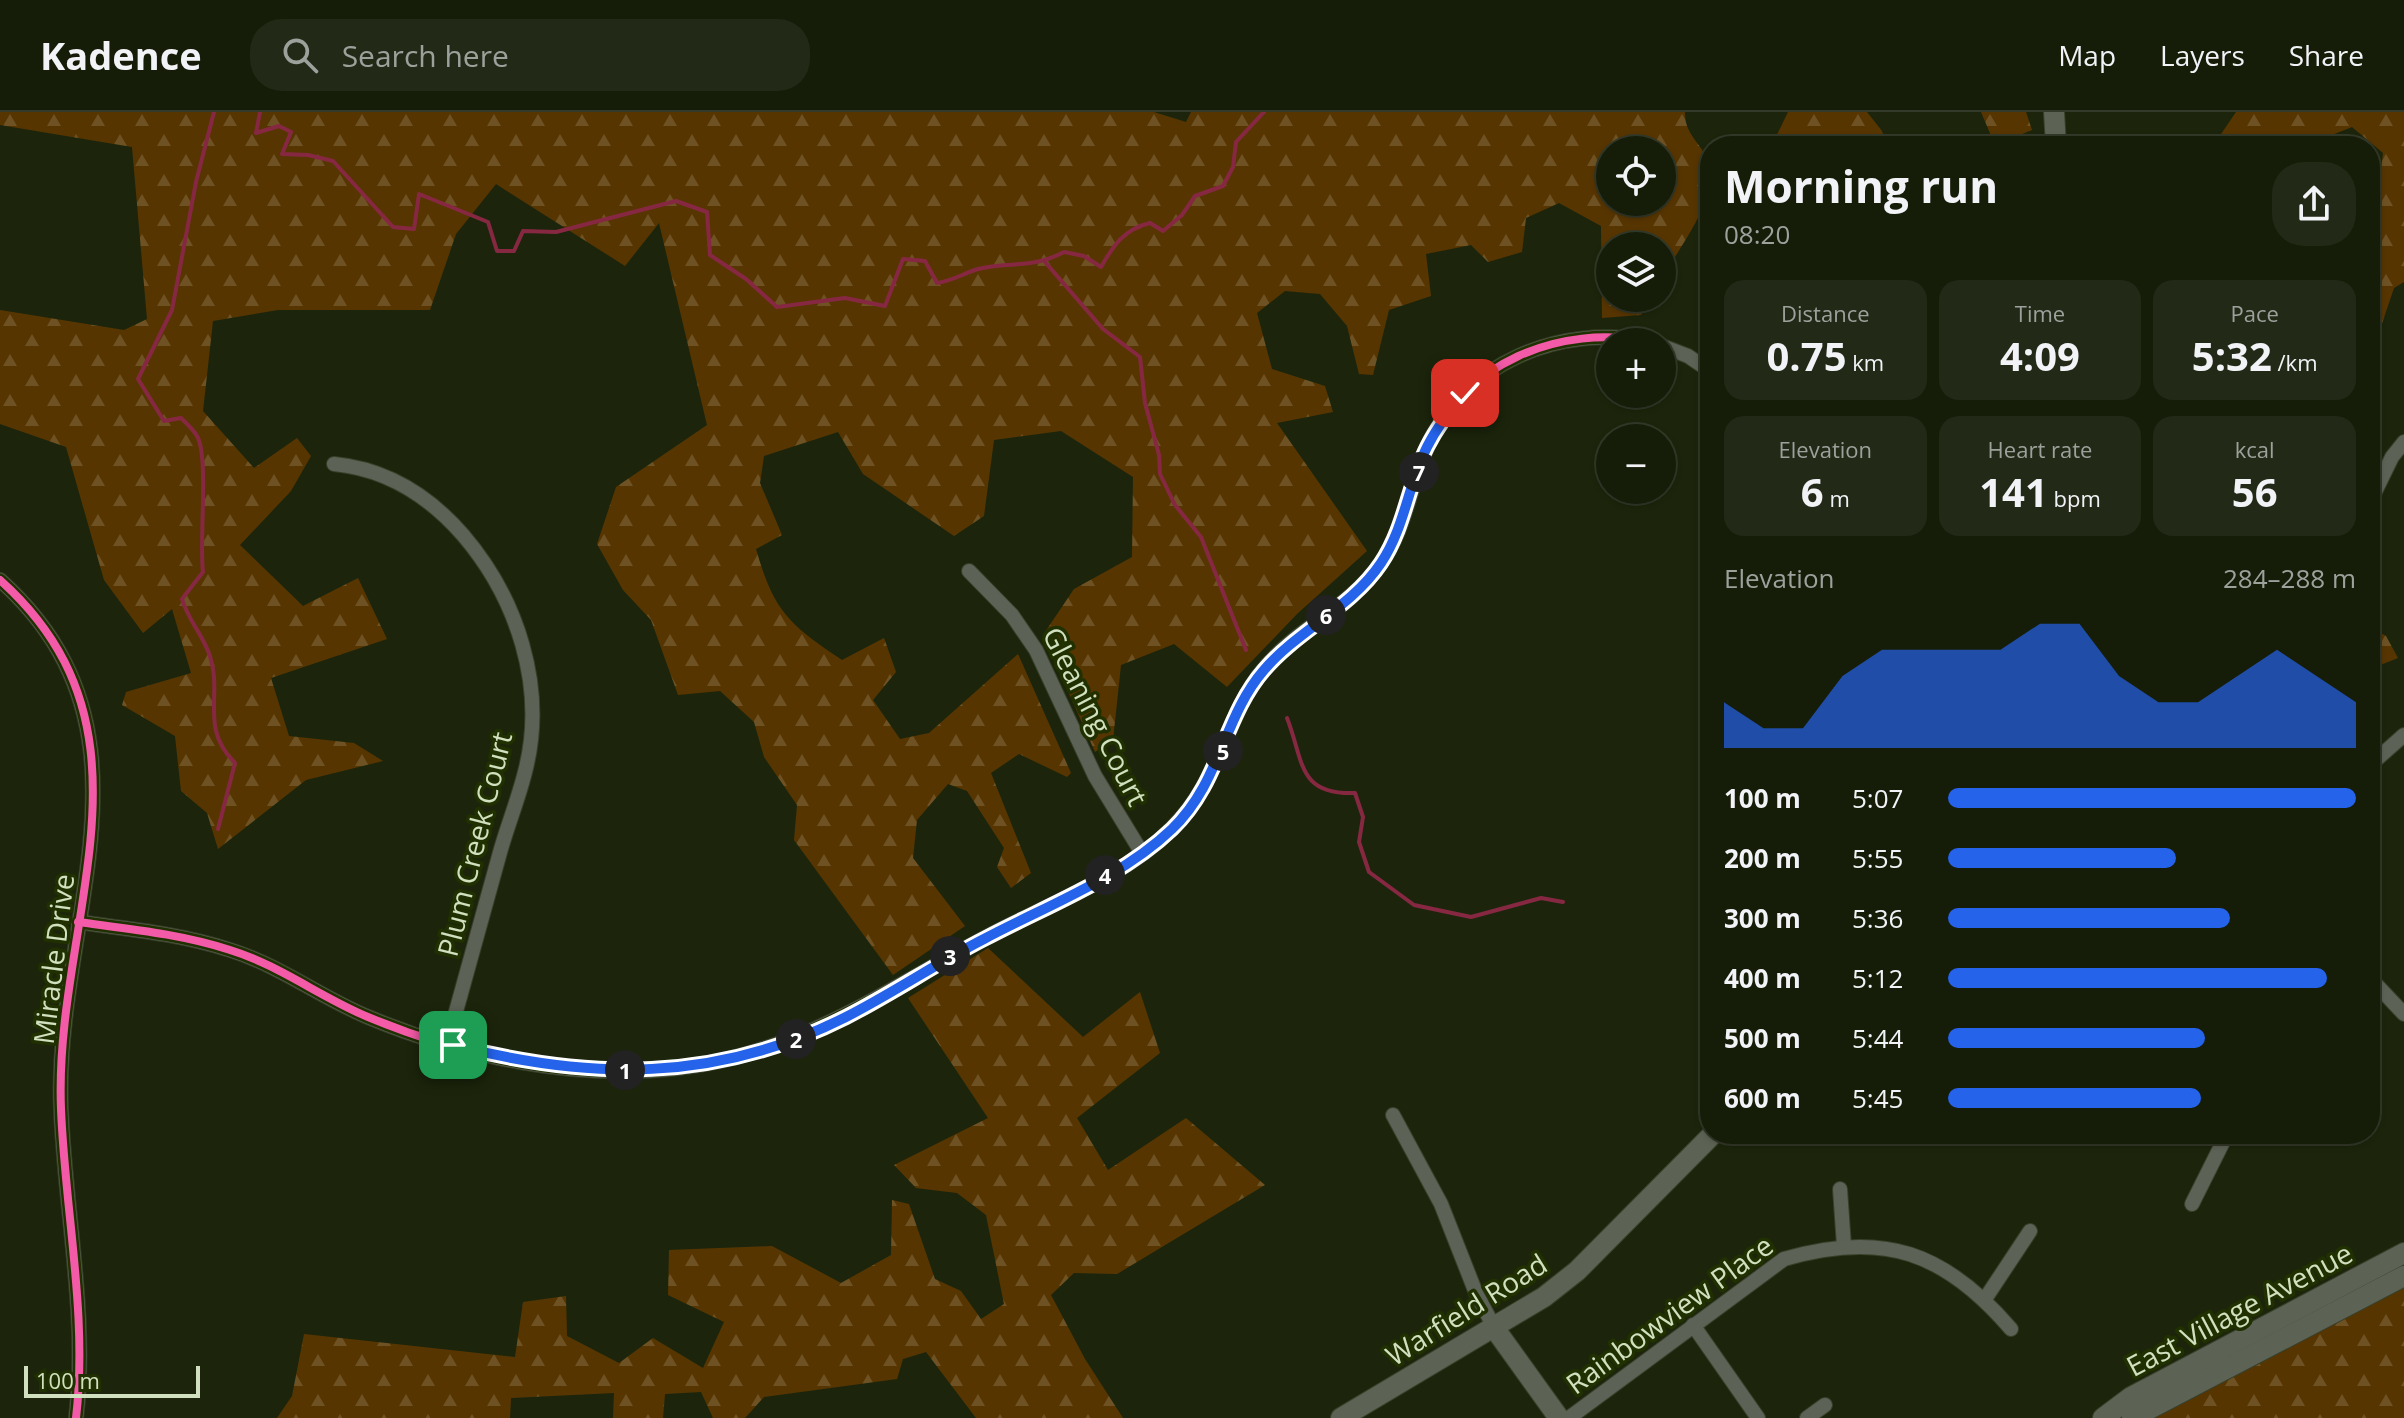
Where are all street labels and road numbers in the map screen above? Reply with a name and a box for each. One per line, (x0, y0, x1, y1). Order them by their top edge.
street label: Gleaning Court (1035, 620, 1157, 812)
street label: Plum Creek Court (428, 728, 520, 960)
street label: Miracle Drive (24, 872, 82, 1046)
street label: Rainbowview Place (1558, 1226, 1780, 1402)
street label: East Village Avenue (2119, 1233, 2359, 1385)
street label: Warfield Road (1378, 1244, 1554, 1374)

